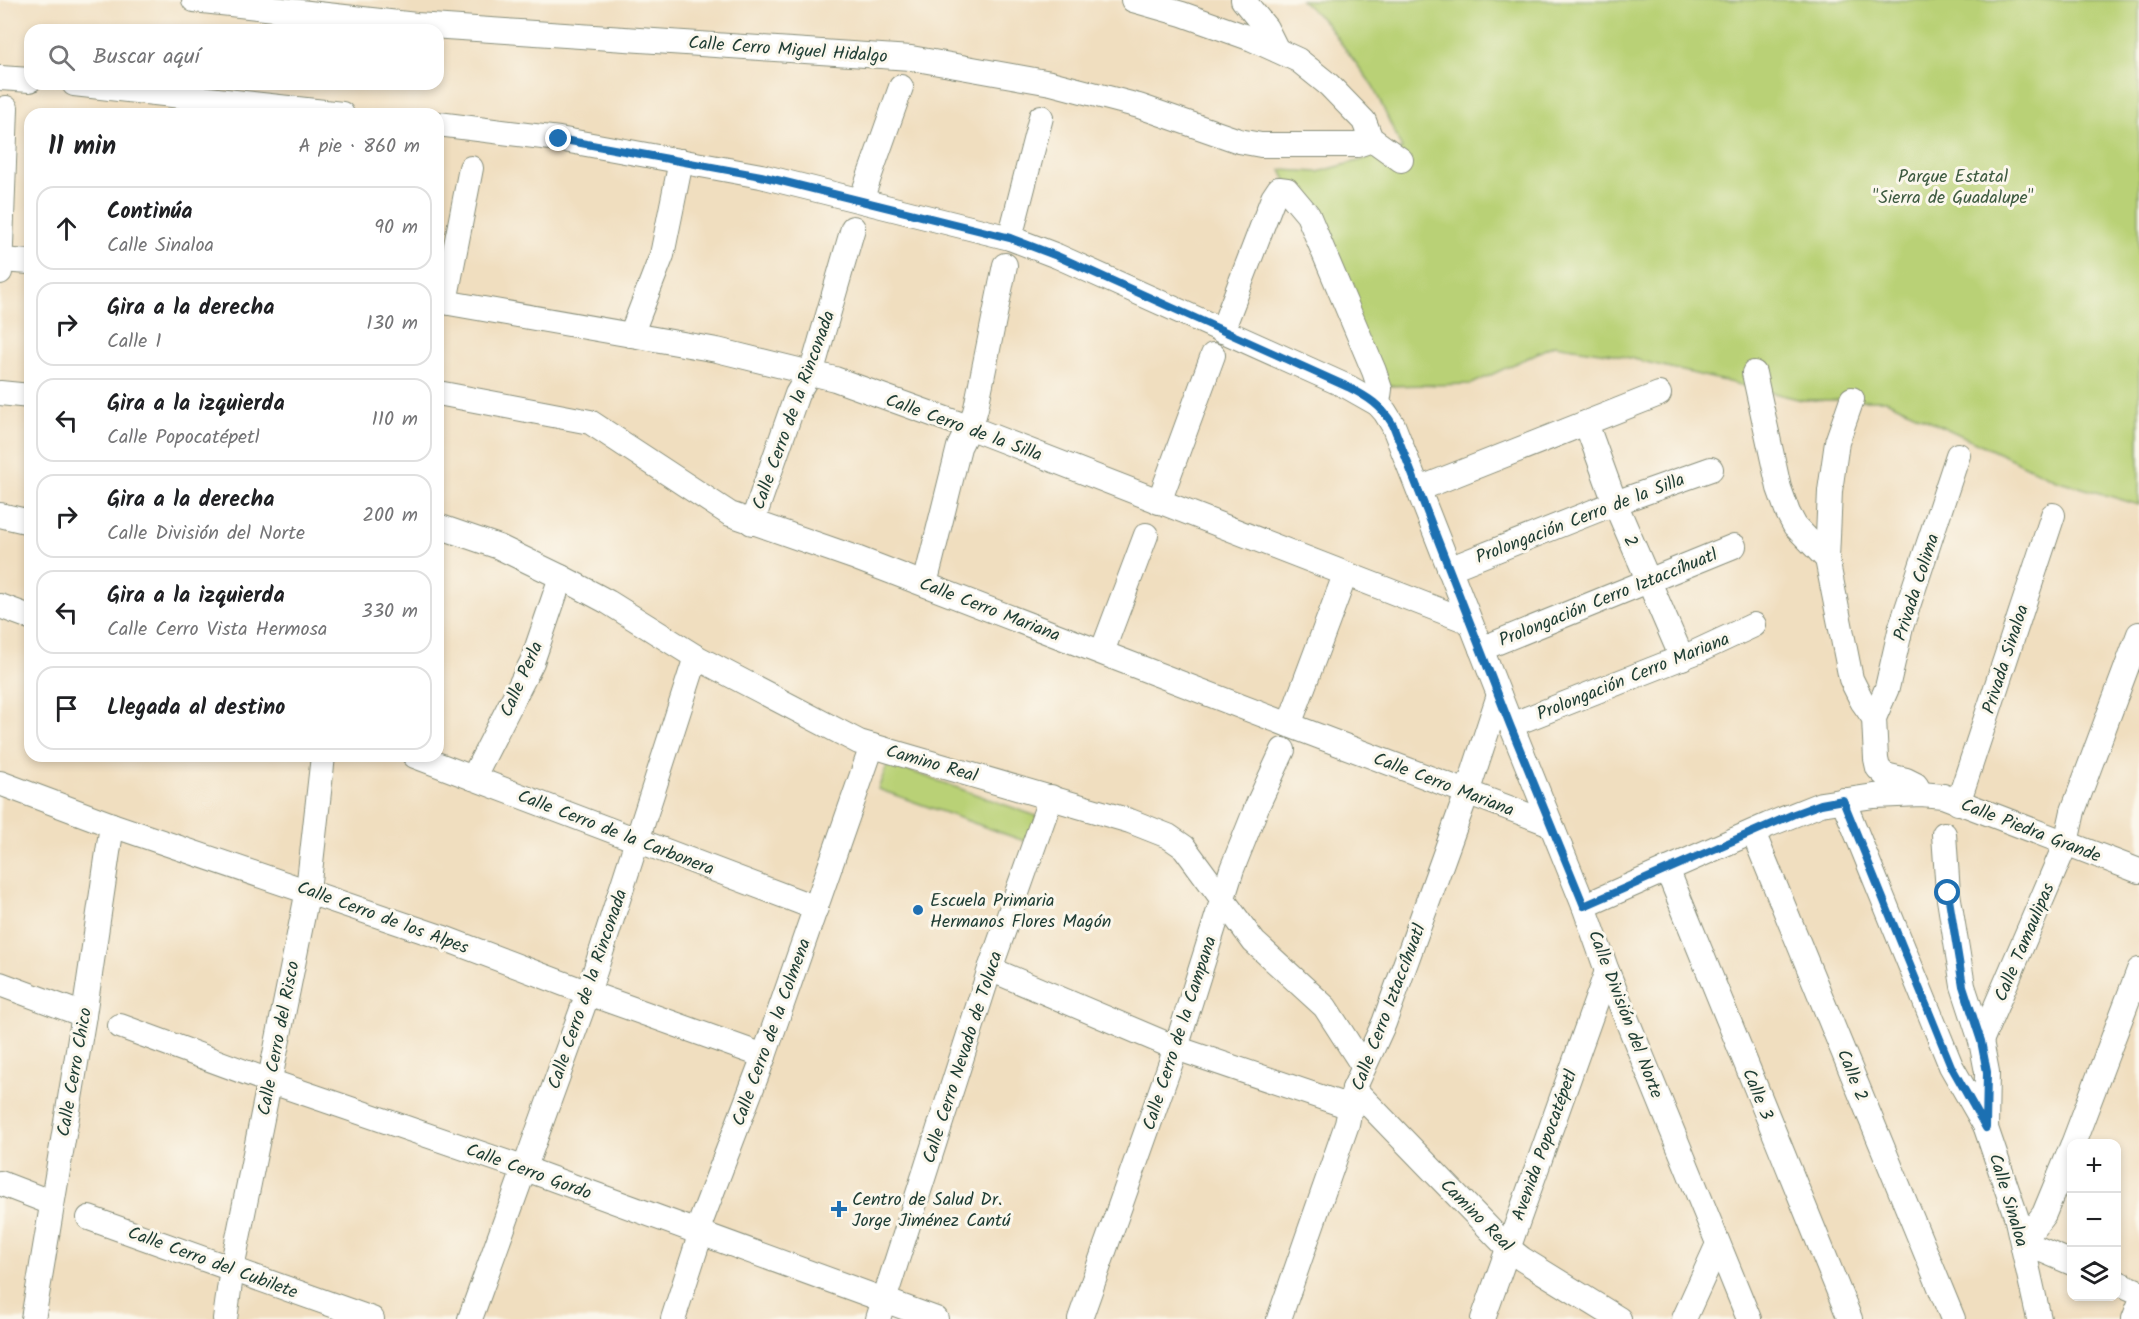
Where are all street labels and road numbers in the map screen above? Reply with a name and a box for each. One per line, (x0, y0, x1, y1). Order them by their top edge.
street label: Calle Cerro Miguel Hidalgo (687, 29, 889, 72)
street label: Calle Cerro de la Rinconada (745, 307, 844, 514)
street label: Calle Cerro de la Silla (881, 387, 1046, 470)
street label: Prolongación Cerro de la Silla (1472, 466, 1689, 573)
street label: Privada Colima (1886, 530, 1948, 645)
street label: 2 (1614, 531, 1645, 552)
street label: Prolongación Cerro Iztaccíhuatl (1495, 541, 1723, 656)
street label: Calle Cerro Mariana (915, 570, 1064, 651)
street label: Privada Sinaloa (1975, 601, 2038, 718)
street label: Prolongación Cerro Mariana (1533, 625, 1734, 729)
street label: Calle Perla (493, 637, 552, 722)
street label: Camino Real (882, 738, 981, 792)
street label: Calle Cerro Mariana (1369, 745, 1518, 826)
street label: Calle Cerro de la Carbonera (513, 782, 718, 884)
street label: Calle Piedra Grande (1956, 791, 2105, 871)
street label: Calle Cerro de los Alpes (292, 874, 473, 963)
street label: Calle Tamaulipas (1987, 879, 2064, 1006)
street label: Calle Cerro de la Rinconada (541, 886, 636, 1093)
street label: Calle Cerro Iztaccíhuatl (1344, 919, 1435, 1095)
street label: Calle División del Norte (1579, 926, 1670, 1103)
street label: Calle Cerro de la Campana (1135, 933, 1226, 1134)
street label: Calle Cerro de la Colmena (725, 935, 820, 1130)
street label: Calle Cerro Nevado de Toluca (915, 947, 1011, 1167)
street label: Calle Cerro del Risco (250, 959, 309, 1118)
street label: Calle Cerro Chico (50, 1006, 101, 1139)
street label: Calle 2 (1828, 1045, 1875, 1106)
street label: Calle 3 (1733, 1064, 1780, 1125)
street label: Avenida Popocatépetl (1505, 1065, 1586, 1225)
street label: Calle Cerro Gordo (462, 1136, 595, 1209)
street label: Calle Sinaloa (1980, 1150, 2036, 1251)
street label: Camino Real (1432, 1172, 1520, 1260)
street label: Calle Cerro del Cubilete (123, 1219, 302, 1308)

